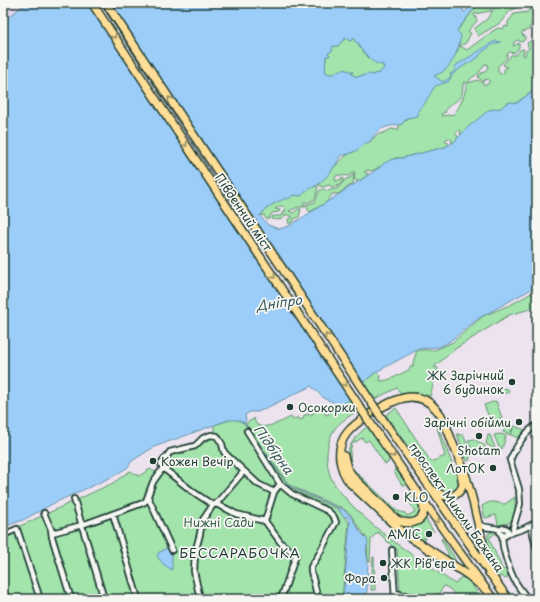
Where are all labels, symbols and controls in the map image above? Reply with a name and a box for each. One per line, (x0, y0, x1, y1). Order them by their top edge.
one-way arrow (109, 31, 116, 38)
one-way arrow (167, 96, 175, 103)
one-way arrow (181, 140, 188, 147)
street label: Південний міст (211, 169, 277, 255)
one-way arrow (268, 272, 276, 279)
water label: Дніпро (254, 289, 303, 315)
one-way arrow (324, 333, 331, 340)
place label: ЖК Зарічний 6 будинок (426, 366, 505, 398)
marker: ЖК Зарічний 6 будинок (507, 377, 517, 387)
one-way arrow (340, 380, 347, 387)
place label: Осокорки (298, 398, 356, 416)
marker: Осокорки (285, 402, 295, 412)
place label: Зарічні обійми (424, 413, 511, 431)
marker: Зарічні обійми (514, 417, 524, 427)
water label: Підбірна (250, 420, 299, 478)
marker: Shotam (474, 431, 484, 441)
street label: проспект Миколи Бажана (405, 438, 509, 576)
place label: Shotam (457, 441, 501, 459)
one-way arrow (388, 451, 395, 458)
place label: Кожен Вечір (161, 452, 234, 470)
marker: Кожен Вечір (148, 456, 158, 466)
place label: ЛотОК (446, 459, 485, 477)
marker: ЛотОК (488, 463, 498, 473)
place label: KLO (404, 488, 428, 506)
marker: KLO (391, 492, 401, 502)
park label: Нижні Сади (184, 513, 254, 531)
one-way arrow (432, 517, 439, 524)
place label: AMIC (387, 525, 421, 543)
marker: AMIC (424, 529, 434, 539)
district label: БЕССАРАБОЧКА (179, 543, 301, 562)
place label: ЖК Рів'єра (390, 554, 456, 572)
marker: ЖК Рів'єра (378, 558, 388, 568)
place label: Фора (345, 569, 377, 587)
marker: Фора (379, 573, 389, 583)

